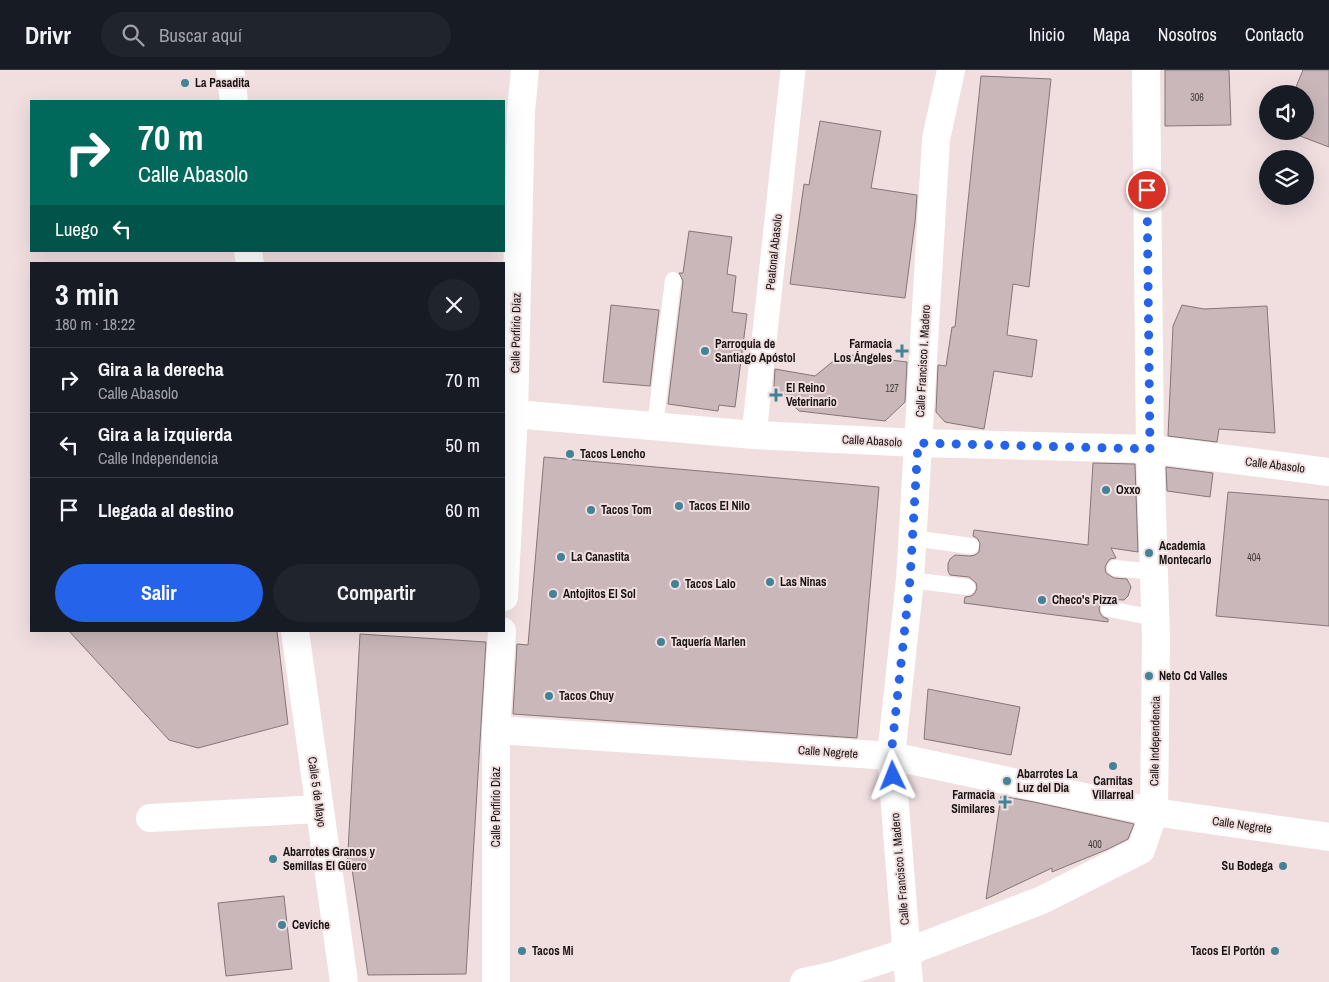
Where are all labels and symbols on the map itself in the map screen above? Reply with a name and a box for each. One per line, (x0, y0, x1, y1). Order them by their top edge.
place label: La Pasadita (195, 75, 250, 91)
marker: La Pasadita (179, 77, 191, 89)
house number: 306 (1190, 91, 1204, 104)
pin (1126, 169, 1168, 211)
street label: Peatonal Abasolo (762, 213, 786, 291)
street label: Calle Porfirio Díaz (507, 293, 525, 373)
street label: Calle Francisco I. Madero (912, 304, 934, 418)
place label: Parroquia de Santiago Apóstol (715, 336, 796, 366)
place label: Farmacia Los Ángeles (834, 336, 893, 366)
marker: Parroquia de Santiago Apóstol (699, 345, 711, 357)
marker: Farmacia Los Ángeles (896, 345, 908, 357)
place label: El Reino Veterinario (786, 380, 837, 410)
house number: 127 (885, 382, 899, 395)
marker: El Reino Veterinario (770, 389, 782, 401)
street label: Calle Abasolo (842, 431, 902, 451)
place label: Tacos Lencho (580, 446, 645, 462)
marker: Tacos Lencho (564, 448, 576, 460)
street label: Calle Abasolo (1244, 453, 1306, 477)
place label: Oxxo (1116, 482, 1141, 498)
marker: Oxxo (1100, 484, 1112, 496)
place label: Tacos El Nilo (689, 498, 750, 514)
marker: Tacos El Nilo (673, 500, 685, 512)
place label: Tacos Tom (601, 502, 652, 518)
marker: Tacos Tom (585, 504, 597, 516)
place label: Academia Montecarlo (1159, 538, 1212, 568)
marker: Academia Montecarlo (1143, 547, 1155, 559)
place label: La Canastita (571, 549, 630, 565)
marker: La Canastita (555, 551, 567, 563)
house number: 404 (1247, 551, 1261, 564)
place label: Las Ninas (780, 574, 827, 590)
place label: Tacos Lalo (685, 576, 736, 592)
marker: Las Ninas (764, 576, 776, 588)
marker: Tacos Lalo (669, 578, 681, 590)
place label: Antojitos El Sol (563, 586, 636, 602)
marker: Antojitos El Sol (547, 588, 559, 600)
place label: Checo's Pizza (1052, 592, 1118, 608)
marker: Checo's Pizza (1036, 594, 1048, 606)
place label: Taquería Marlen (671, 634, 746, 650)
marker: Taquería Marlen (655, 636, 667, 648)
place label: Neto Cd Valles (1159, 668, 1228, 684)
marker: Neto Cd Valles (1143, 670, 1155, 682)
place label: Tacos Chuy (559, 688, 615, 704)
marker: Tacos Chuy (543, 690, 555, 702)
street label: Calle Independencia (1146, 695, 1164, 786)
street label: Calle Negrete (797, 742, 859, 762)
position arrow (866, 749, 918, 801)
street label: Calle 5 de Mayo (304, 756, 330, 828)
marker: Carnitas Villarreal (1107, 760, 1119, 772)
place label: Abarrotes La Luz del Dia (1017, 766, 1078, 796)
street label: Calle Porfirio Díaz (488, 767, 504, 847)
place label: Carnitas Villarreal (1092, 773, 1134, 803)
marker: Abarrotes La Luz del Dia (1001, 775, 1013, 787)
place label: Farmacia Similares (951, 787, 996, 817)
marker: Farmacia Similares (999, 796, 1011, 808)
street label: Calle Francisco I. Madero (887, 812, 913, 926)
street label: Calle Negrete (1211, 813, 1273, 837)
house number: 400 (1088, 838, 1102, 851)
place label: Abarrotes Granos y Semillas El Güero (283, 844, 375, 874)
marker: Abarrotes Granos y Semillas El Güero (267, 853, 279, 865)
place label: Su Bodega (1222, 858, 1274, 874)
marker: Su Bodega (1277, 860, 1289, 872)
place label: Ceviche (292, 917, 330, 933)
marker: Ceviche (276, 919, 288, 931)
place label: Tacos Mi (532, 943, 574, 959)
place label: Tacos El Portón (1191, 943, 1265, 959)
marker: Tacos Mi (516, 945, 528, 957)
marker: Tacos El Portón (1269, 945, 1281, 957)

